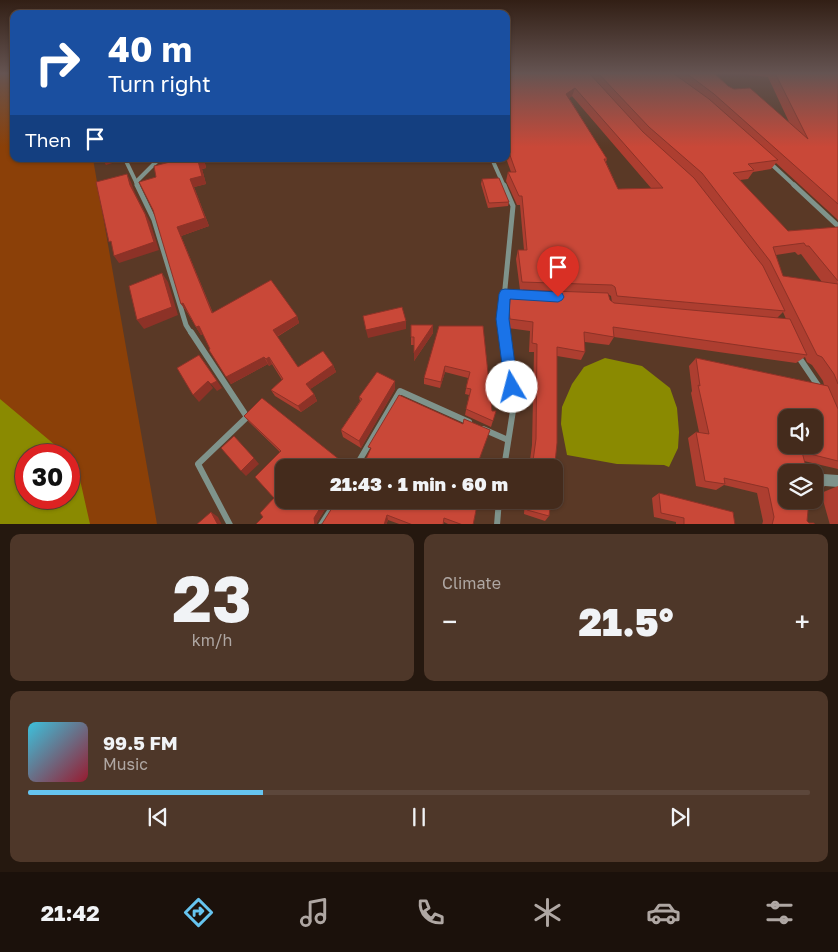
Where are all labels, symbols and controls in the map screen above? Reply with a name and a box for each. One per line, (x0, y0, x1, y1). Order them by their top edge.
text: 40 m (108, 28, 192, 70)
icon: right (25, 30, 90, 95)
text: Turn right (108, 70, 211, 97)
icon: arrive (81, 125, 109, 153)
text: Then (25, 128, 71, 151)
pin (537, 246, 579, 297)
icon: arrive (544, 253, 572, 281)
position arrow (485, 360, 537, 412)
map controls (778, 409, 823, 509)
button: sound (778, 409, 823, 454)
speed limit sign: 30 (15, 444, 80, 509)
button: layers (778, 464, 823, 509)
text: 21:43 · 1 min · 60 m (330, 472, 508, 495)
text: 23 (172, 558, 252, 636)
text: Climate (442, 573, 501, 593)
text: 21.5° (579, 599, 673, 644)
text: − (442, 605, 457, 638)
text: + (795, 605, 810, 638)
text: km/h (192, 630, 232, 650)
text: 99.5 FM (103, 731, 178, 754)
text: Music (103, 754, 148, 774)
icon: previous (144, 803, 172, 831)
icon: pause (405, 803, 433, 831)
icon: next (666, 803, 694, 831)
icon: directions (181, 895, 216, 930)
icon: music (297, 895, 332, 930)
icon: phone (413, 895, 448, 930)
icon: climate (530, 895, 565, 930)
icon: car (646, 895, 681, 930)
icon: filters (762, 895, 797, 930)
text: 21:42 (41, 899, 100, 926)

